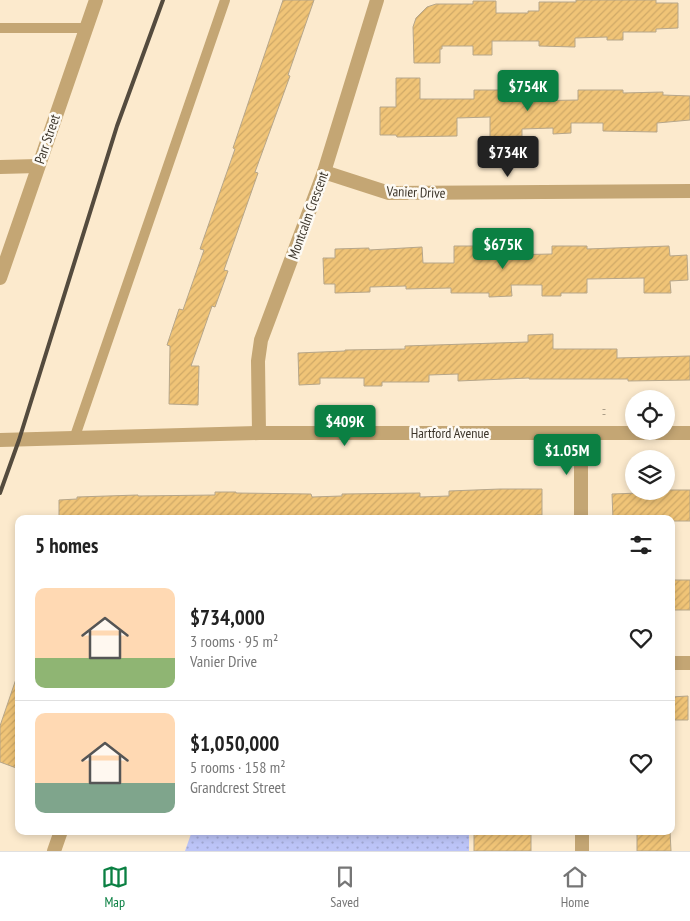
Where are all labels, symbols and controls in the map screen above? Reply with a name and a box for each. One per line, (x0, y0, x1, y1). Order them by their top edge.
pin: $754K (493, 70, 563, 112)
text: $754K (509, 76, 547, 96)
street label: Parr Street (30, 112, 64, 166)
pin: $734K (473, 136, 543, 178)
text: $734K (489, 142, 527, 162)
street label: Montcalm Crescent (284, 169, 332, 261)
street label: Vanier Drive (385, 182, 446, 202)
pin: $675K (468, 228, 538, 270)
text: $675K (484, 234, 522, 254)
map controls (625, 390, 675, 500)
button: locate (625, 390, 675, 440)
pin: $409K (310, 404, 380, 447)
text: $409K (326, 411, 364, 431)
street label: Hartford Avenue (411, 424, 489, 442)
pin: $1.05M (526, 434, 608, 476)
text: $1.05M (545, 440, 589, 460)
button: layers (625, 450, 675, 500)
icon: filters (627, 531, 655, 559)
text: 5 homes (35, 532, 98, 559)
text: $734,000 (190, 604, 265, 631)
icon: home (75, 608, 135, 668)
icon: heart (627, 624, 655, 652)
text: 3 rooms · 95 m² (190, 631, 278, 651)
text: Vanier Drive (190, 651, 257, 671)
text: $1,050,000 (190, 730, 279, 757)
icon: home (75, 733, 135, 793)
icon: heart (627, 749, 655, 777)
text: 5 rooms · 158 m² (190, 757, 286, 777)
text: Grandcrest Street (190, 777, 286, 797)
tab: Map (101, 863, 129, 911)
tab: Saved (330, 863, 359, 911)
tab: Home (561, 863, 589, 911)

